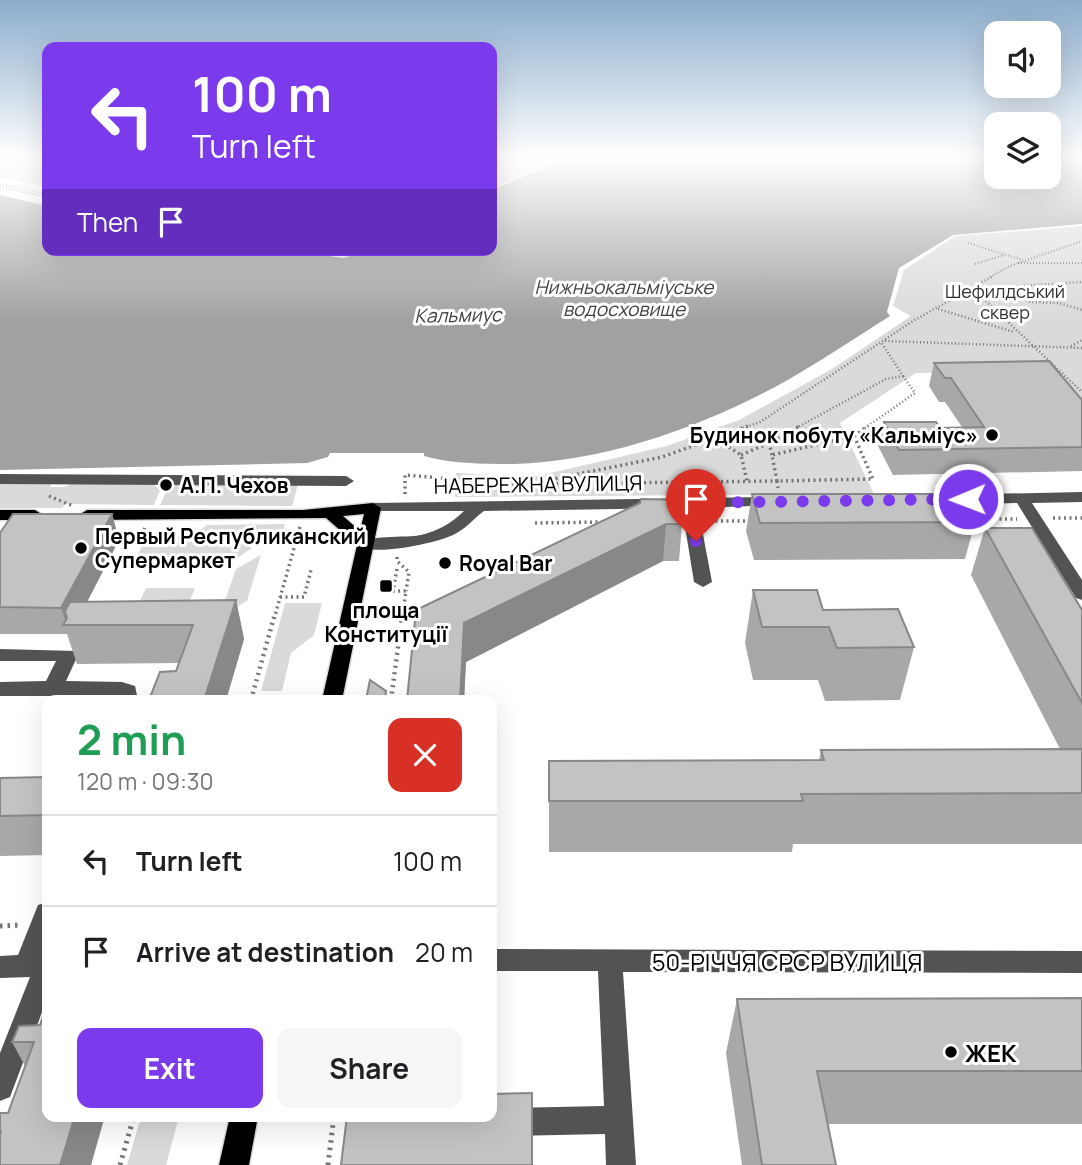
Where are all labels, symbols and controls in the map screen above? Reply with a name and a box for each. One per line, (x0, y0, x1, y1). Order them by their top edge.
map controls (984, 21, 1061, 189)
button: sound (984, 21, 1061, 98)
text: 100 m (192, 60, 332, 127)
icon: left (77, 70, 168, 161)
button: layers (984, 112, 1061, 189)
text: Turn left (192, 124, 316, 168)
icon: arrive (152, 203, 190, 241)
text: Then (77, 204, 138, 240)
water label: Нижньокальміуське водосховище (535, 274, 715, 322)
park label: Шефилдський сквер (945, 279, 1065, 324)
water label: Кальмиус (414, 301, 503, 329)
place label: Будинок побуту «Кальміус» (690, 421, 978, 449)
marker: Будинок побуту «Кальміус» (984, 427, 1000, 443)
position arrow (931, 462, 1005, 536)
street label: НАБЕРЕЖНА ВУЛИЦЯ (433, 468, 643, 500)
pin (666, 469, 726, 541)
place label: А.П. Чехов (180, 471, 289, 499)
marker: А.П. Чехов (158, 477, 174, 493)
icon: arrive (677, 480, 715, 518)
place label: Первый Республиканский Супермаркет (95, 522, 366, 574)
marker: Первый Республиканский Супермаркет (73, 540, 89, 556)
place label: Royal Bar (459, 549, 553, 577)
marker: Royal Bar (437, 555, 453, 571)
marker: площа Конституції (378, 578, 394, 594)
place label: площа Конституції (325, 596, 448, 648)
text: 2 min (77, 710, 186, 768)
button: close (388, 718, 462, 792)
text: 120 m · 09:30 (77, 765, 214, 797)
icon: left (77, 842, 115, 880)
text: Turn left (136, 843, 243, 879)
text: 100 m (393, 843, 462, 879)
icon: arrive (77, 933, 115, 971)
text: Arrive at destination (136, 934, 394, 970)
text: 20 m (415, 934, 473, 970)
street label: 50-РІЧЧЯ СРСР ВУЛИЦЯ (652, 945, 922, 978)
button: Exit (77, 1028, 263, 1108)
button: Share (277, 1028, 462, 1108)
place label: ЖЕК (965, 1036, 1017, 1069)
marker: ЖЕК (943, 1044, 959, 1060)

